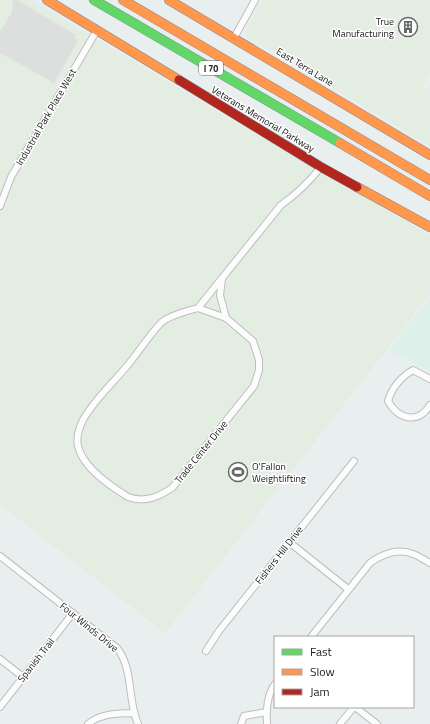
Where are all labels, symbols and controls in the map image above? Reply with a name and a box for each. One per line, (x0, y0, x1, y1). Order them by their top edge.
place label: True Manufacturing (332, 14, 394, 41)
building icon: True Manufacturing (397, 16, 419, 38)
street label: East Terra Lane (273, 44, 337, 90)
road number: I 70 (199, 61, 223, 75)
street label: Industrial Park Place West (12, 65, 80, 168)
street label: Veterans Memorial Parkway (208, 82, 318, 156)
street label: Trade Center Drive (171, 417, 231, 487)
place label: O'Fallon Weightlifting (252, 459, 306, 486)
sports icon: O'Fallon Weightlifting (227, 461, 249, 483)
street label: Fishers Hill Drive (251, 523, 307, 587)
street label: Four Winds Drive (56, 599, 122, 655)
street label: Spanish Trail (14, 635, 58, 685)
legend (274, 636, 414, 708)
text: Fast (310, 642, 333, 661)
text: Slow (310, 662, 335, 681)
text: Jam (310, 682, 330, 701)

